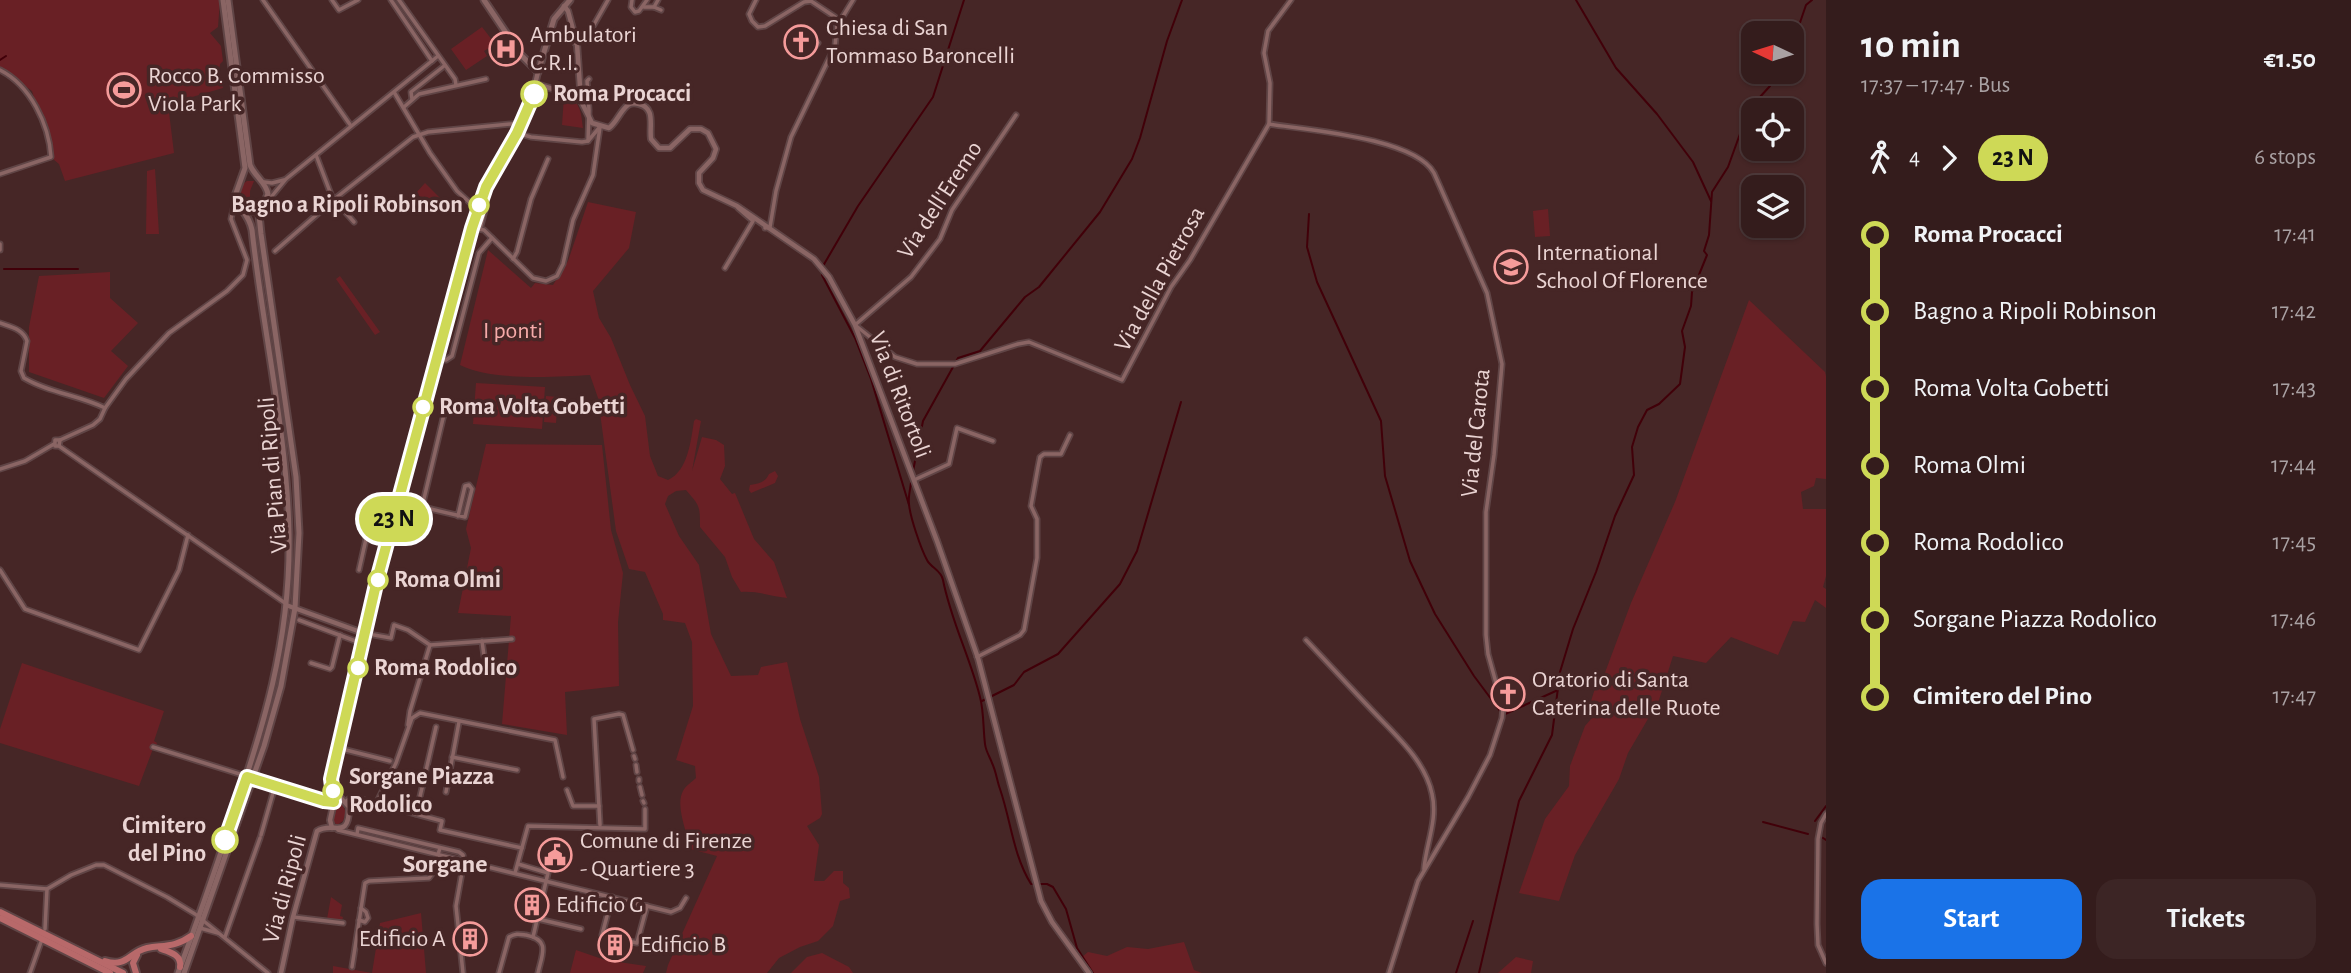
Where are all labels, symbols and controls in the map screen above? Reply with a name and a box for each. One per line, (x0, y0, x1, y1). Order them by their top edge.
place label: Chiesa di San Tommaso Baroncelli (826, 16, 1015, 68)
north arrow (1741, 21, 1804, 84)
map controls (1741, 21, 1804, 238)
place label: Ambulatori C.R.I. (530, 23, 637, 75)
church icon: Chiesa di San Tommaso Baroncelli (782, 23, 820, 61)
text: 10 min (1861, 27, 1961, 65)
hospital icon: Ambulatori C.R.I. (487, 30, 525, 68)
text: €1.50 (2264, 46, 2316, 72)
place label: Rocco B. Commisso Viola Park (148, 64, 325, 116)
sports icon: Rocco B. Commisso Viola Park (105, 71, 143, 109)
text: 17:37 – 17:47 · Bus (1861, 74, 2010, 97)
marker: Roma Procacci (521, 81, 547, 107)
place label: Roma Procacci (553, 82, 691, 106)
button: locate (1741, 98, 1804, 161)
street label: Via dell'Eremo (893, 137, 987, 263)
icon: walk (1861, 139, 1899, 177)
icon: forward (1930, 139, 1968, 177)
text: 4 (1909, 146, 1920, 169)
text: 23 N (1992, 146, 2034, 170)
text: 6 stops (2254, 146, 2316, 169)
button: layers (1741, 175, 1804, 238)
place label: Bagno a Ripoli Robinson (231, 193, 463, 217)
marker: Bagno a Ripoli Robinson (469, 195, 489, 215)
street label: Via della Pietrosa (1110, 203, 1210, 355)
text: Roma Procacci (1913, 221, 2063, 247)
text: 17:41 (2274, 223, 2316, 246)
place label: International School Of Florence (1536, 241, 1708, 293)
school or university icon: International School Of Florence (1492, 248, 1530, 286)
text: Bagno a Ripoli Robinson (1913, 298, 2157, 324)
text: 17:42 (2272, 300, 2316, 323)
park label: I ponti (483, 319, 543, 343)
street label: Via di Ritortoli (865, 329, 935, 461)
street label: Via del Carota (1457, 367, 1495, 499)
text: Roma Volta Gobetti (1913, 375, 2109, 401)
text: 17:43 (2273, 377, 2316, 400)
place label: Roma Volta Gobetti (439, 395, 625, 419)
street label: Via Pian di Ripoli (254, 396, 292, 554)
marker: Roma Volta Gobetti (413, 397, 433, 417)
text: Roma Olmi (1913, 452, 2026, 478)
text: 17:44 (2271, 454, 2316, 477)
line badge: 23 N (345, 496, 443, 542)
text: 23 N (373, 507, 415, 531)
text: Roma Rodolico (1913, 529, 2064, 555)
text: 17:45 (2273, 531, 2316, 554)
place label: Roma Olmi (394, 568, 501, 592)
marker: Roma Olmi (368, 570, 388, 590)
text: Sorgane Piazza Rodolico (1913, 606, 2157, 632)
text: 17:46 (2271, 608, 2316, 631)
place label: Roma Rodolico (374, 656, 517, 680)
marker: Roma Rodolico (348, 658, 368, 678)
place label: Oratorio di Santa Caterina delle Ruote (1532, 668, 1721, 720)
church icon: Oratorio di Santa Caterina delle Ruote (1489, 675, 1527, 713)
text: Cimitero del Pino (1913, 683, 2092, 709)
text: 17:47 (2273, 685, 2316, 708)
place label: Sorgane Piazza Rodolico (349, 765, 494, 817)
marker: Sorgane Piazza Rodolico (323, 781, 343, 801)
place label: Cimitero del Pino (122, 814, 206, 866)
marker: Cimitero del Pino (212, 827, 238, 853)
place label: Comune di Firenze - Quartiere 3 (580, 829, 752, 881)
street label: Via di Ripoli (259, 832, 311, 946)
public building icon: Comune di Firenze - Quartiere 3 (536, 836, 574, 874)
district label: Sorgane (402, 851, 488, 877)
button: Start (1861, 879, 2082, 959)
button: Tickets (2096, 879, 2316, 959)
building icon: Edificio G (513, 886, 551, 924)
place label: Edificio G (556, 893, 644, 917)
building icon: Edificio A (451, 920, 489, 958)
building icon: Edificio B (596, 926, 634, 964)
place label: Edificio A (359, 927, 446, 951)
place label: Edificio B (640, 933, 726, 957)

